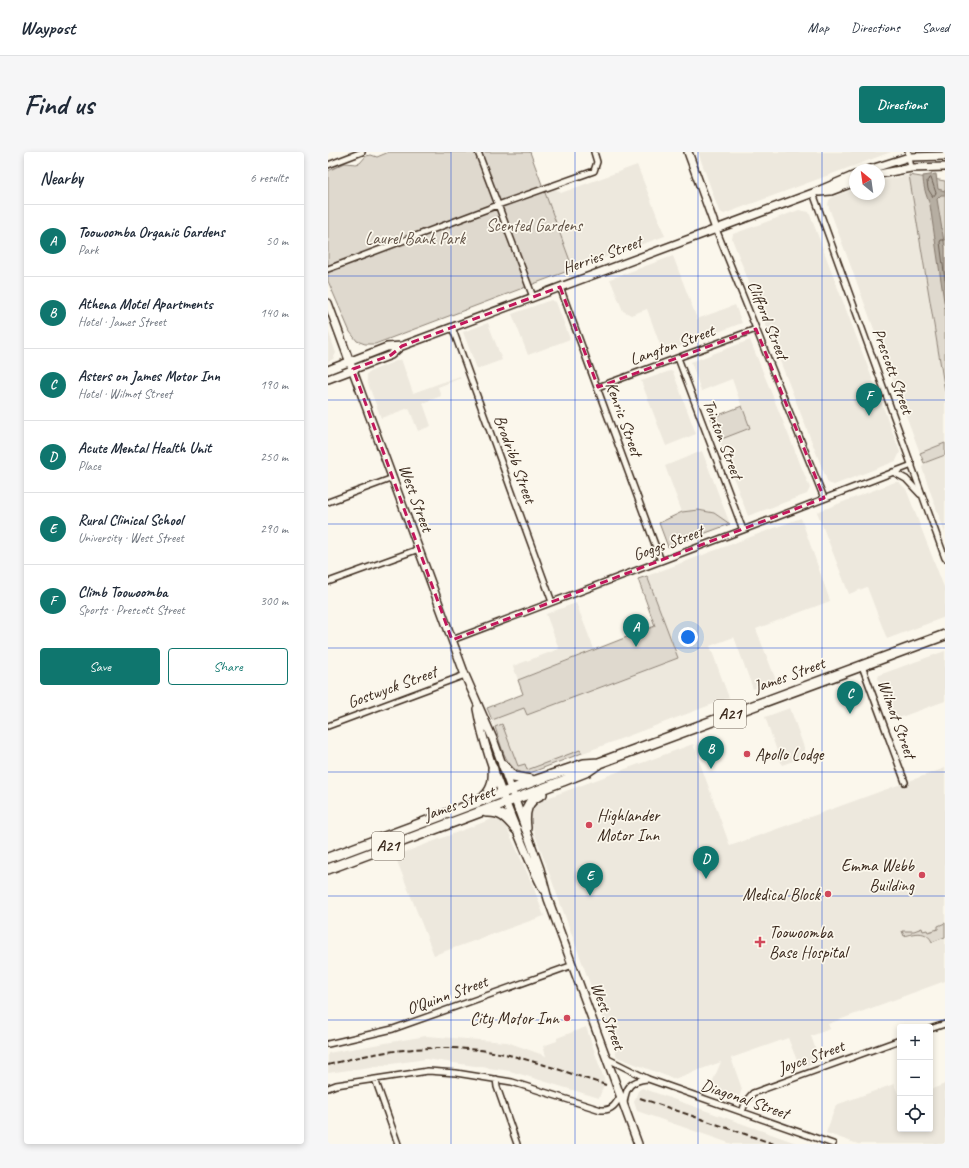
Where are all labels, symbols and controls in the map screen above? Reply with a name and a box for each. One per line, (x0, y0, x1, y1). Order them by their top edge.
text: Waypost (20, 16, 75, 40)
text: Map (808, 19, 829, 36)
text: Directions (851, 19, 900, 36)
text: Saved (922, 19, 949, 36)
button: Directions (859, 86, 945, 123)
text: Find us (24, 87, 94, 122)
north arrow (849, 164, 885, 200)
text: Nearby (40, 168, 83, 189)
text: 6 results (250, 170, 288, 186)
park label: Scented Gardens (486, 215, 583, 236)
text: Toowoomba Organic Gardens (78, 223, 224, 242)
park label: Laurel Bank Park (365, 228, 467, 249)
street label: Herries Street (559, 230, 647, 279)
text: A (50, 233, 56, 249)
text: 50 m (266, 233, 288, 249)
text: Park (78, 242, 99, 258)
street label: Clifford Street (743, 278, 794, 364)
text: Athena Motel Apartments (78, 295, 212, 314)
text: B (50, 305, 56, 321)
text: 140 m (260, 305, 288, 321)
text: Hotel · James Street (78, 314, 166, 330)
street label: Langton Street (627, 319, 719, 370)
street label: Prescott Street (868, 325, 919, 419)
text: Asters on James Motor Inn (78, 367, 220, 386)
text: C (50, 377, 56, 393)
text: 190 m (260, 377, 288, 393)
street label: Kenric Street (601, 379, 648, 461)
pin: F (856, 383, 882, 416)
text: Hotel · Wilmot Street (78, 386, 172, 402)
street label: Tointon Street (698, 396, 749, 484)
street label: Brodribb Street (489, 412, 542, 508)
text: Acute Mental Health Unit (78, 439, 211, 458)
text: D (49, 449, 57, 465)
text: 250 m (260, 449, 288, 465)
text: Place (78, 458, 101, 474)
street label: West Street (394, 461, 439, 537)
text: Rural Clinical School (78, 511, 183, 530)
street label: Goggs Street (630, 520, 708, 565)
text: E (50, 521, 56, 537)
text: 290 m (260, 521, 288, 537)
text: University · West Street (78, 530, 184, 546)
text: Climb Toowoomba (78, 583, 168, 602)
text: F (50, 593, 56, 609)
text: 300 m (260, 593, 288, 609)
text: Sports · Prescott Street (78, 602, 185, 618)
pin: A (623, 614, 649, 647)
your location (678, 627, 698, 647)
button: Save (40, 648, 160, 685)
button: Share (168, 648, 288, 685)
street label: James Street (750, 652, 830, 698)
street label: Gostwyck Street (344, 660, 442, 713)
street label: Wilmot Street (873, 677, 922, 763)
pin: C (837, 681, 863, 714)
road number: A21 (714, 700, 746, 728)
pin: B (698, 736, 724, 769)
place label: Apollo Lodge (755, 744, 825, 765)
marker: Apollo Lodge (742, 749, 752, 759)
street label: James Street (420, 780, 500, 826)
place label: Highlander Motor Inn (597, 805, 661, 846)
marker: Highlander Motor Inn (584, 820, 594, 830)
road number: A21 (372, 832, 404, 860)
pin: D (693, 846, 719, 879)
place label: Emma Webb Building (841, 855, 916, 896)
pin: E (577, 863, 603, 896)
marker: Emma Webb Building (917, 870, 927, 880)
place label: Medical Block (742, 884, 822, 905)
marker: Medical Block (823, 889, 833, 899)
place label: Toowoomba Base Hospital (769, 922, 850, 963)
marker: Toowoomba Base Hospital (754, 936, 766, 948)
street label: O'Quinn Street (404, 970, 493, 1019)
street label: West Street (586, 979, 631, 1055)
place label: City Motor Inn (470, 1008, 560, 1029)
marker: City Motor Inn (562, 1013, 572, 1023)
map controls (897, 1024, 933, 1132)
button: + (897, 1024, 933, 1060)
street label: Joyce Street (774, 1035, 849, 1079)
button: − (897, 1060, 933, 1096)
street label: Diagonal Street (698, 1074, 794, 1125)
button: locate (897, 1096, 933, 1132)

